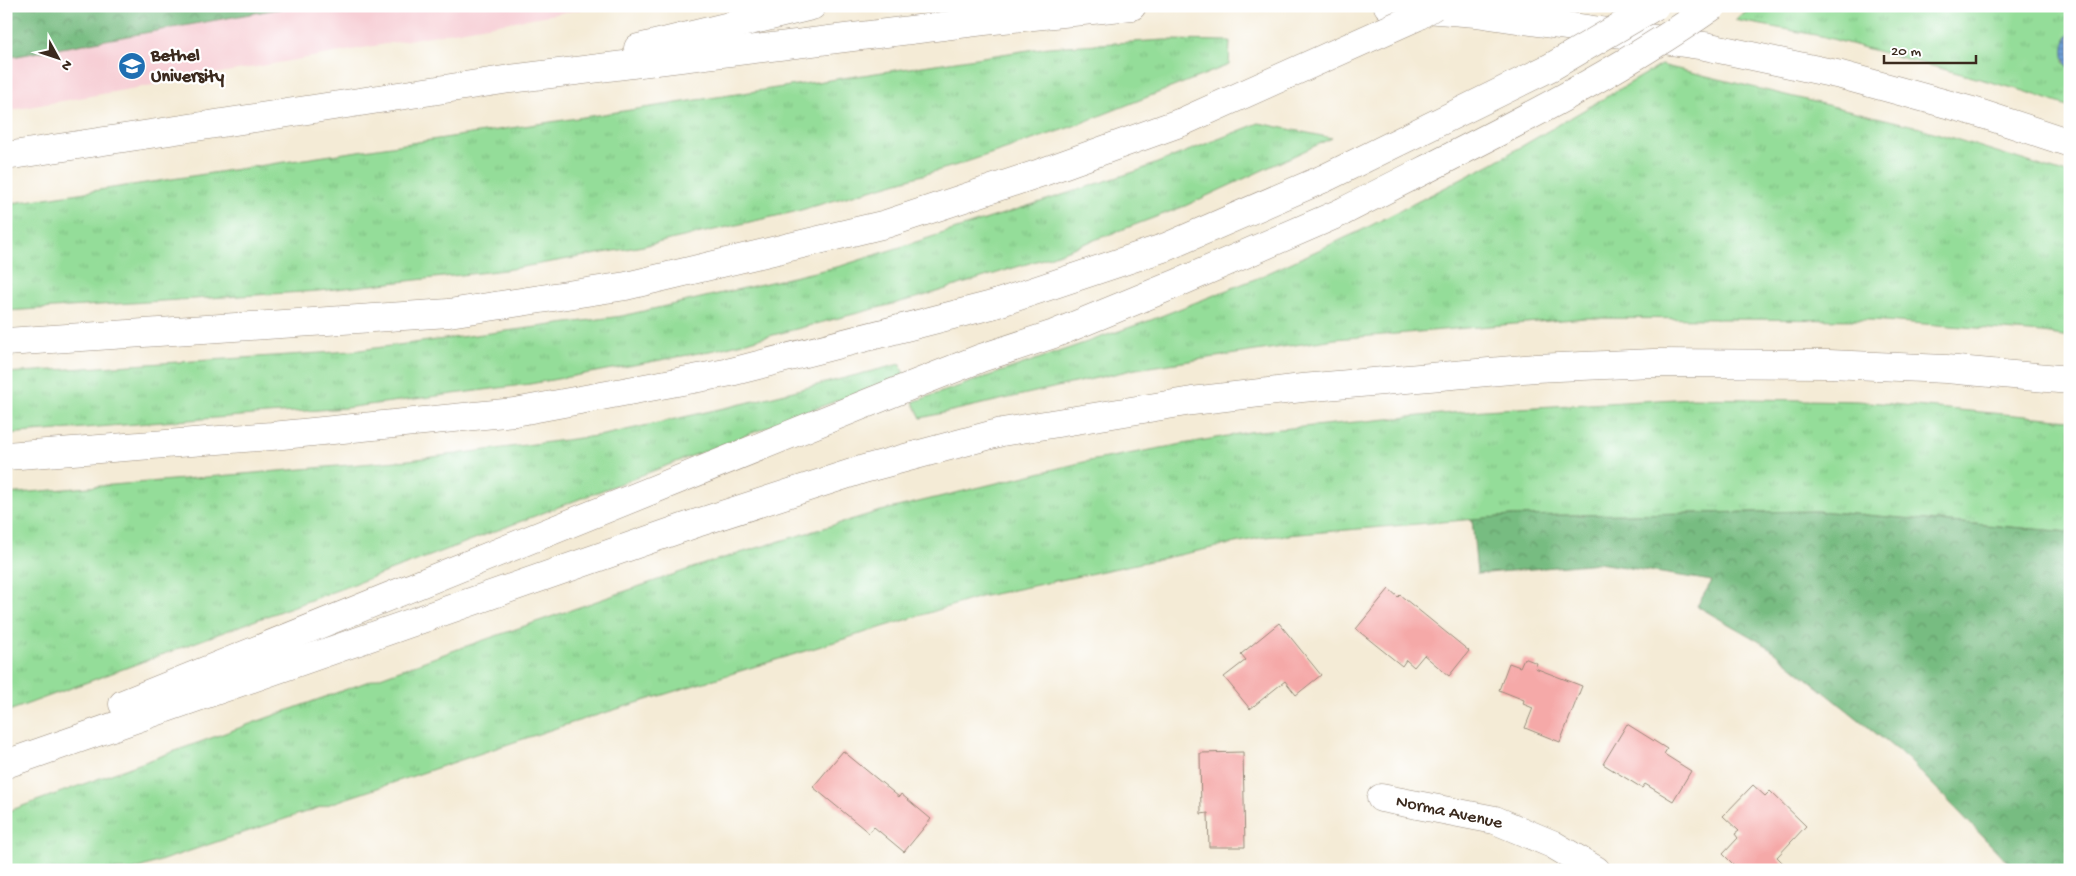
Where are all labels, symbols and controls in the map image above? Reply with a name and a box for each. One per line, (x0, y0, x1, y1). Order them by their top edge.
north arrow (32, 32, 82, 82)
scale bar (1884, 32, 1976, 64)
text: 20 m (1891, 43, 1921, 61)
place label: Bethel University (150, 46, 224, 88)
school or university icon: Bethel University (117, 51, 147, 81)
text: N (57, 56, 75, 74)
street label: Norma Avenue (1394, 791, 1505, 835)

